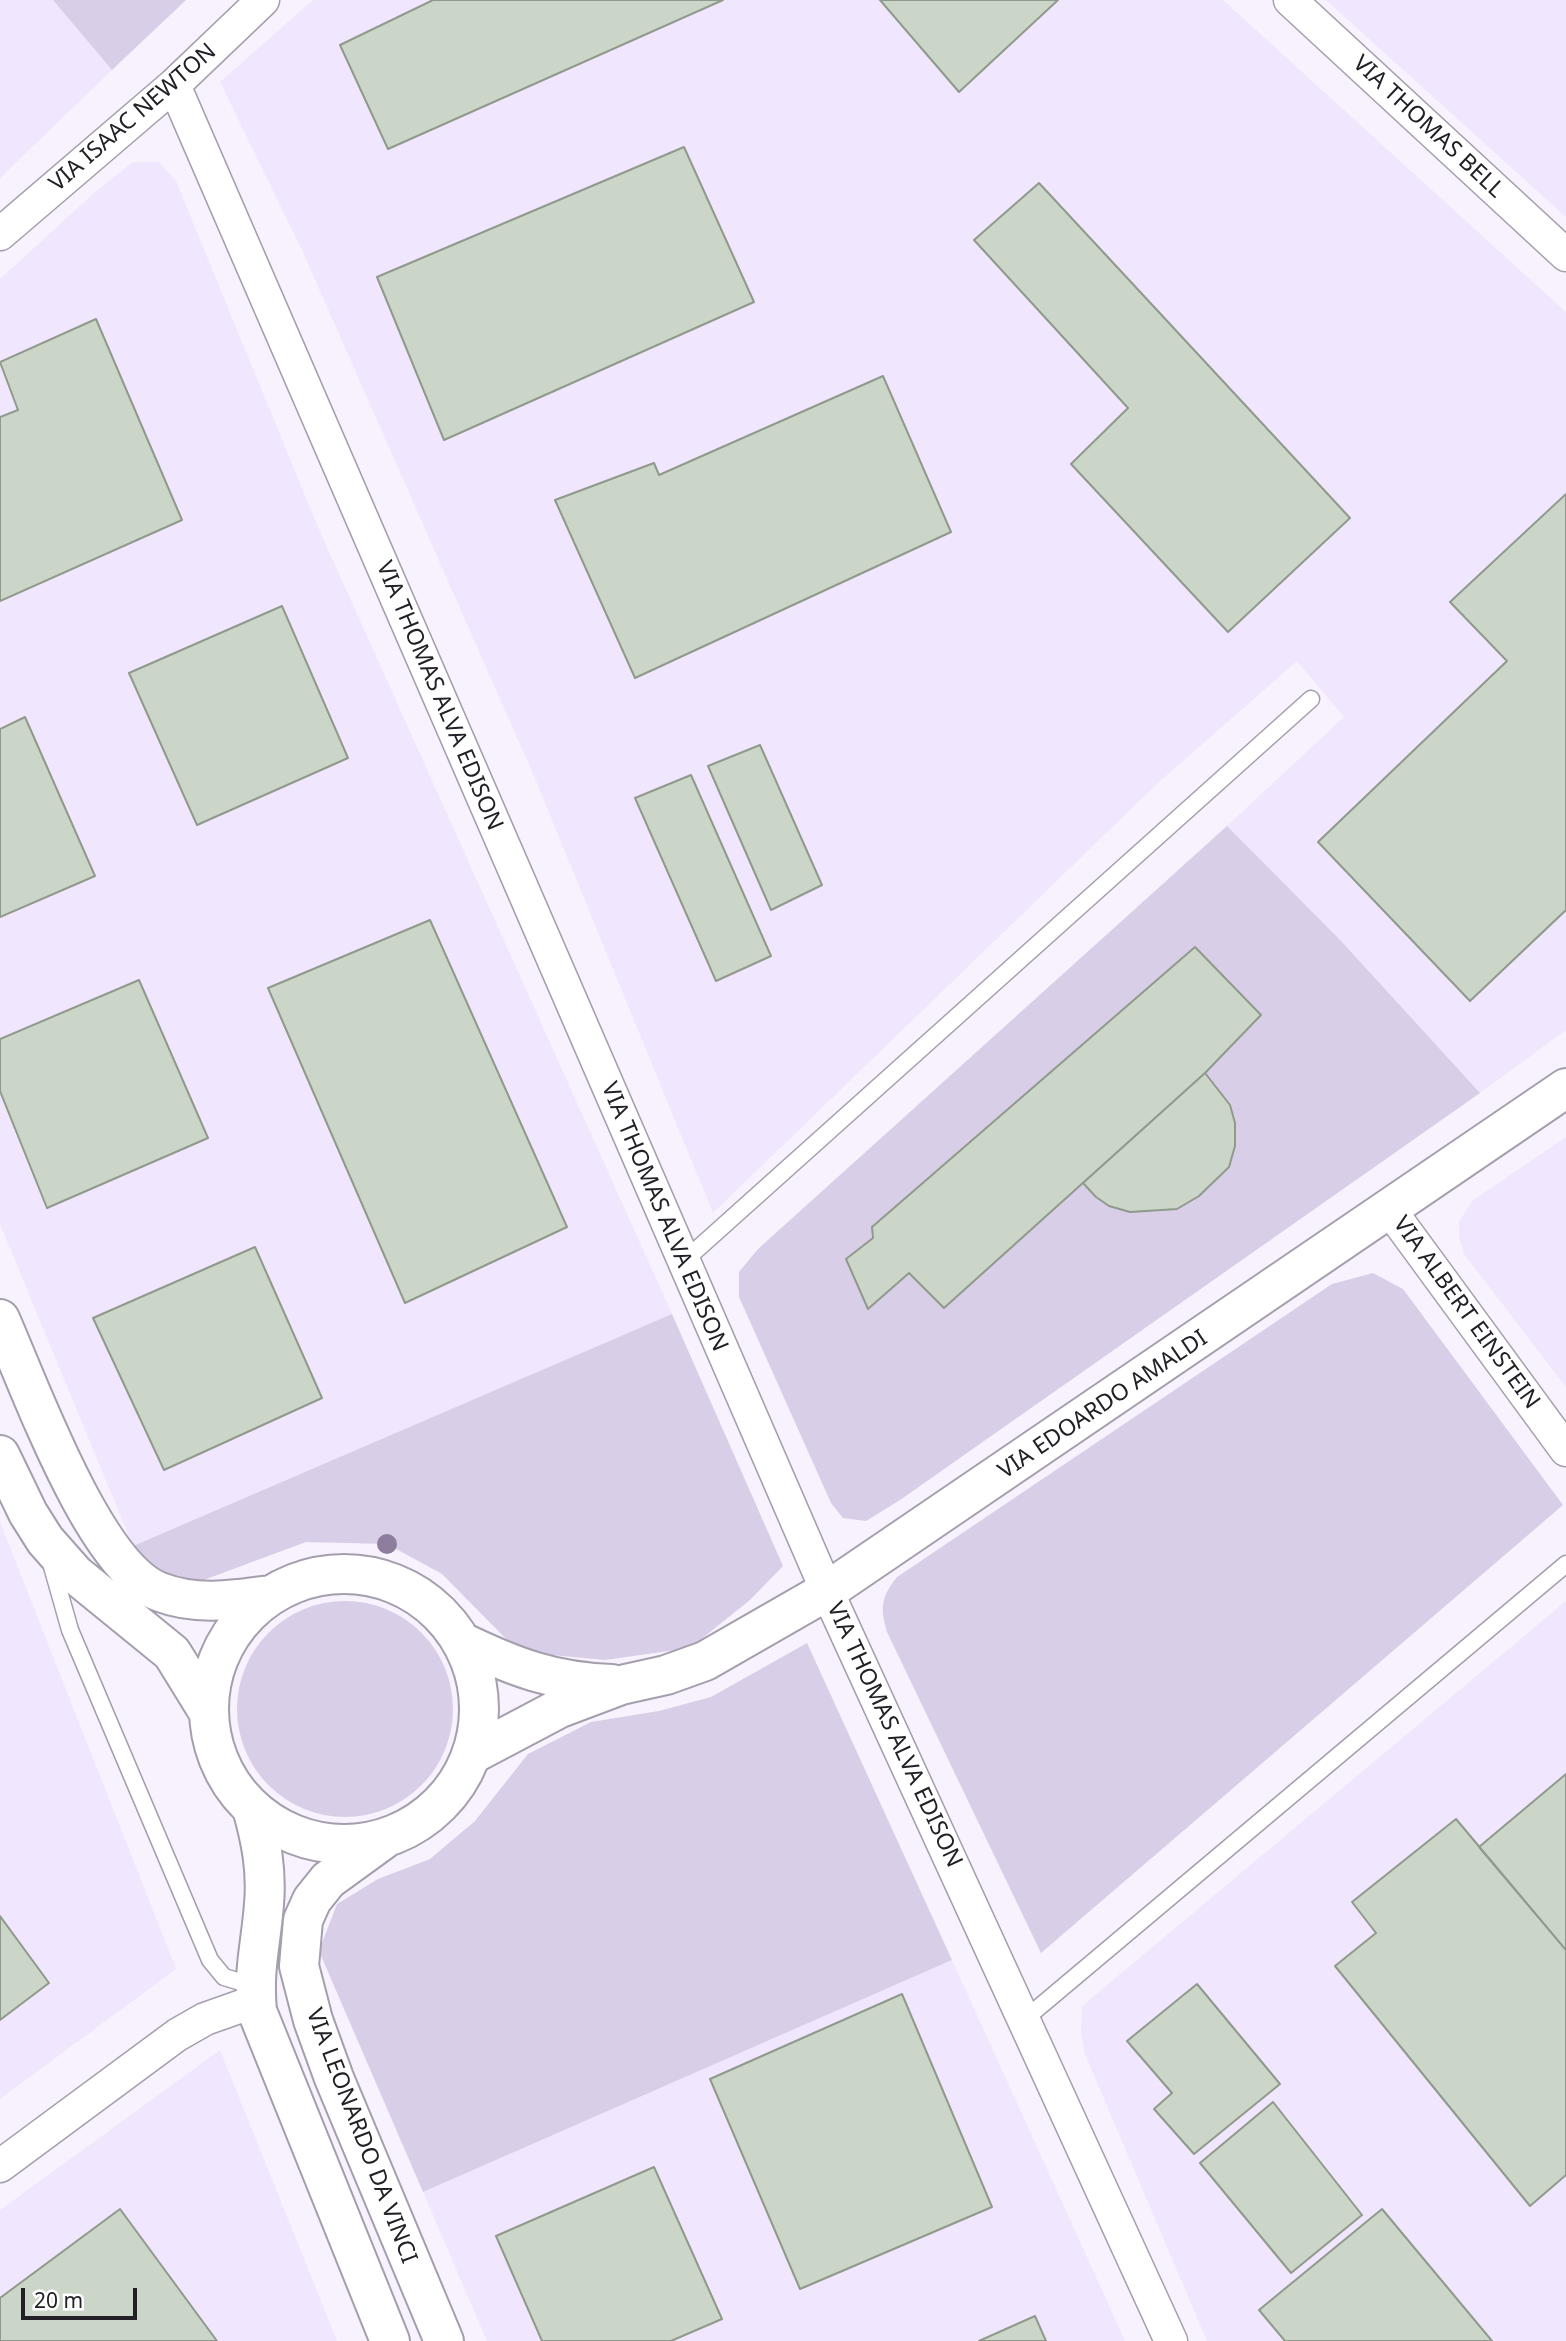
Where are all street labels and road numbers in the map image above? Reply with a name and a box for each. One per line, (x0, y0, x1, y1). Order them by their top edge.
street label: VIA ISAAC NEWTON (44, 38, 222, 198)
street label: VIA THOMAS BELL (1347, 50, 1509, 204)
street label: VIA THOMAS ALVA EDISON (370, 557, 508, 835)
street label: VIA THOMAS ALVA EDISON (595, 1078, 733, 1356)
street label: VIA ALBERT EINSTEIN (1387, 1211, 1545, 1415)
street label: VIA EDOARDO AMALDI (993, 1325, 1213, 1485)
street label: VIA THOMAS ALVA EDISON (820, 1598, 968, 1872)
street label: VIA LEONARDO DA VINCI (300, 2005, 422, 2267)

